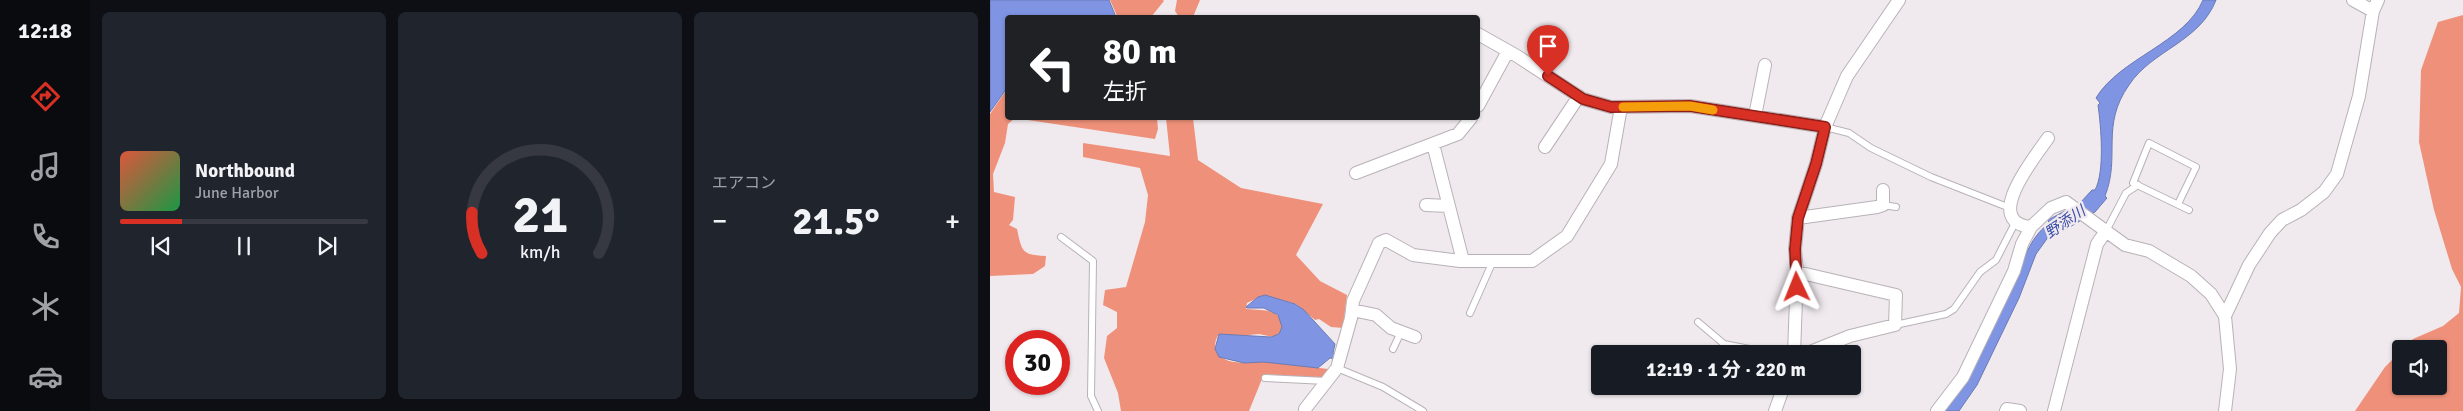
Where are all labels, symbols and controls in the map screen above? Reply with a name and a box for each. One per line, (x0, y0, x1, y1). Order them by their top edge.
text: 12:18 (18, 17, 72, 44)
pin (1527, 25, 1569, 76)
text: 80 m (1103, 30, 1177, 73)
icon: arrive (1534, 32, 1562, 60)
icon: left (1020, 35, 1085, 100)
text: 左折 (1103, 78, 1147, 105)
icon: directions (28, 79, 63, 114)
icon: music (28, 149, 63, 184)
text: Northbound (195, 159, 295, 183)
text: エアコン (712, 173, 776, 193)
text: June Harbor (195, 183, 279, 203)
text: 21 (512, 183, 568, 247)
text: 21.5° (792, 198, 880, 245)
water label: 野添川 (2041, 201, 2090, 242)
text: − (712, 204, 727, 238)
text: + (945, 204, 960, 238)
icon: phone (28, 219, 63, 254)
icon: previous (147, 232, 175, 260)
icon: pause (230, 232, 258, 260)
icon: next (313, 232, 341, 260)
text: km/h (520, 241, 560, 263)
position arrow (1770, 260, 1822, 312)
icon: climate (28, 289, 63, 324)
speed limit sign: 30 (1005, 330, 1070, 395)
map controls (2392, 340, 2447, 395)
button: sound (2392, 340, 2447, 395)
text: 12:19 · 1 分 · 220 m (1646, 358, 1806, 382)
icon: car (28, 359, 63, 394)

